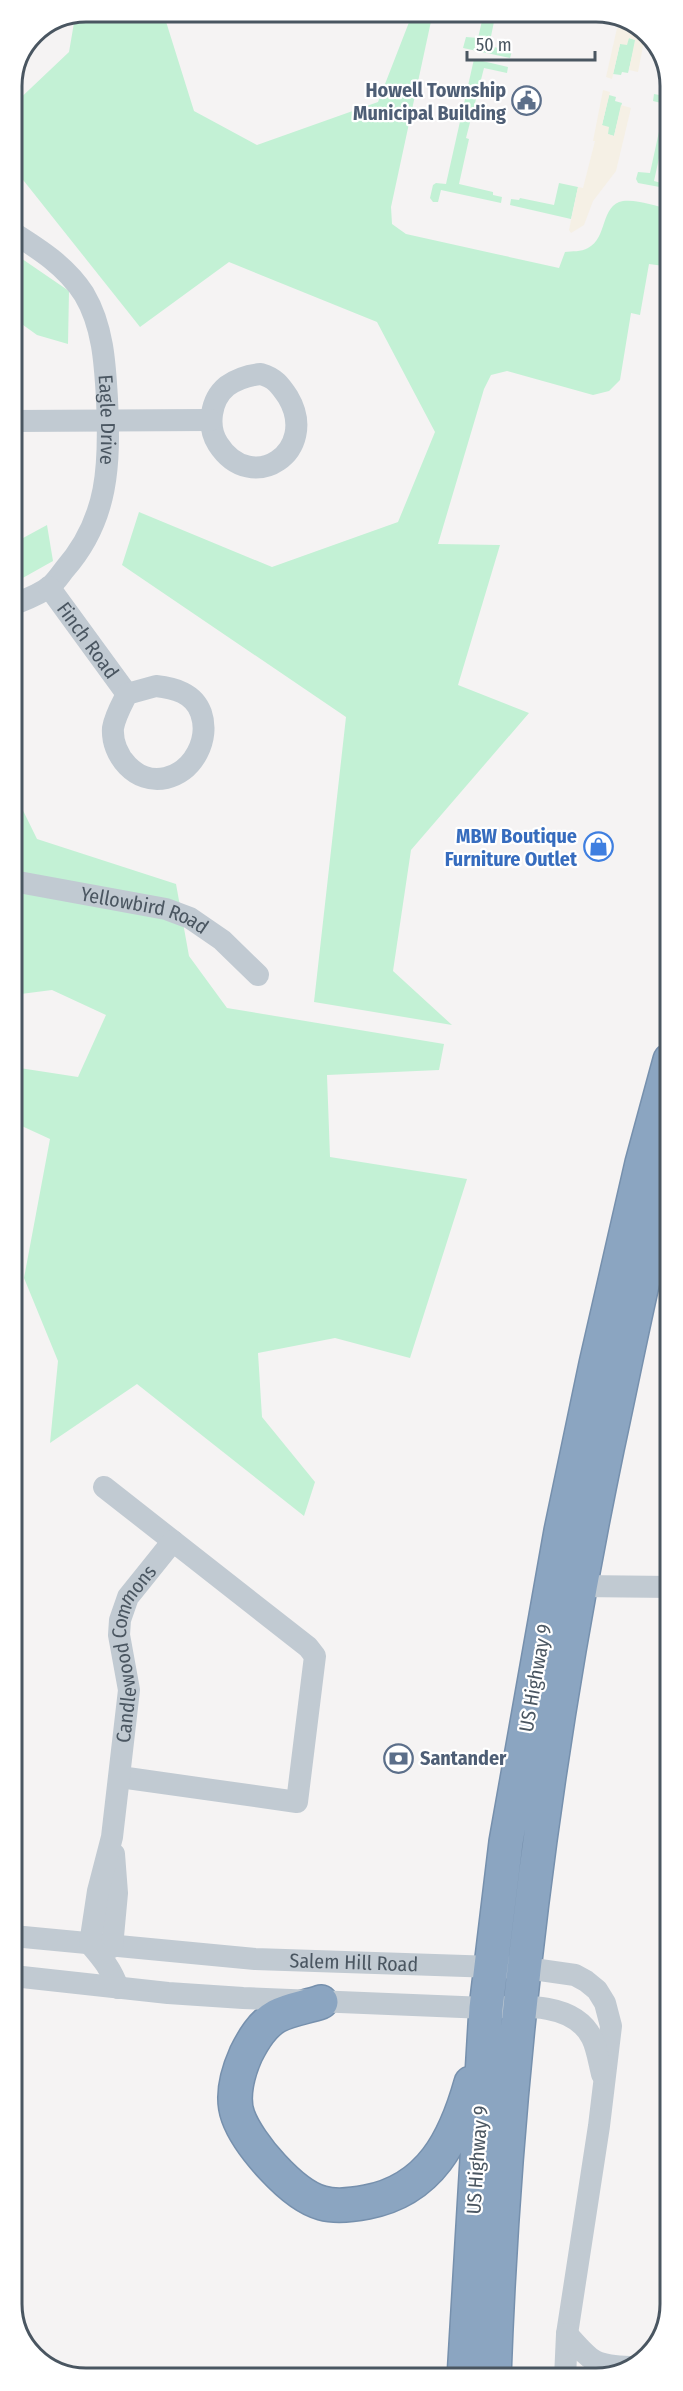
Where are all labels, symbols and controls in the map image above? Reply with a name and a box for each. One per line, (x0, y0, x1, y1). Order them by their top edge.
scale bar (467, 24, 594, 62)
text: 50 m (476, 34, 512, 56)
place label: Howell Township Municipal Building (353, 78, 506, 125)
public building icon: Howell Township Municipal Building (511, 85, 543, 117)
street label: Eagle Drive (93, 374, 120, 466)
street label: Finch Road (52, 597, 124, 683)
place label: MBW Boutique Furniture Outlet (445, 824, 578, 871)
shop icon: MBW Boutique Furniture Outlet (582, 831, 614, 863)
street label: Yellowbird Road (79, 882, 213, 939)
street label: Candlewood Commons (107, 1560, 161, 1744)
street label: US Highway 9 (514, 1622, 556, 1734)
bank icon: Santander (383, 1742, 415, 1774)
place label: Santander (420, 1746, 507, 1770)
street label: Salem Hill Road (289, 1948, 419, 1976)
street label: US Highway 9 (461, 2105, 493, 2215)

